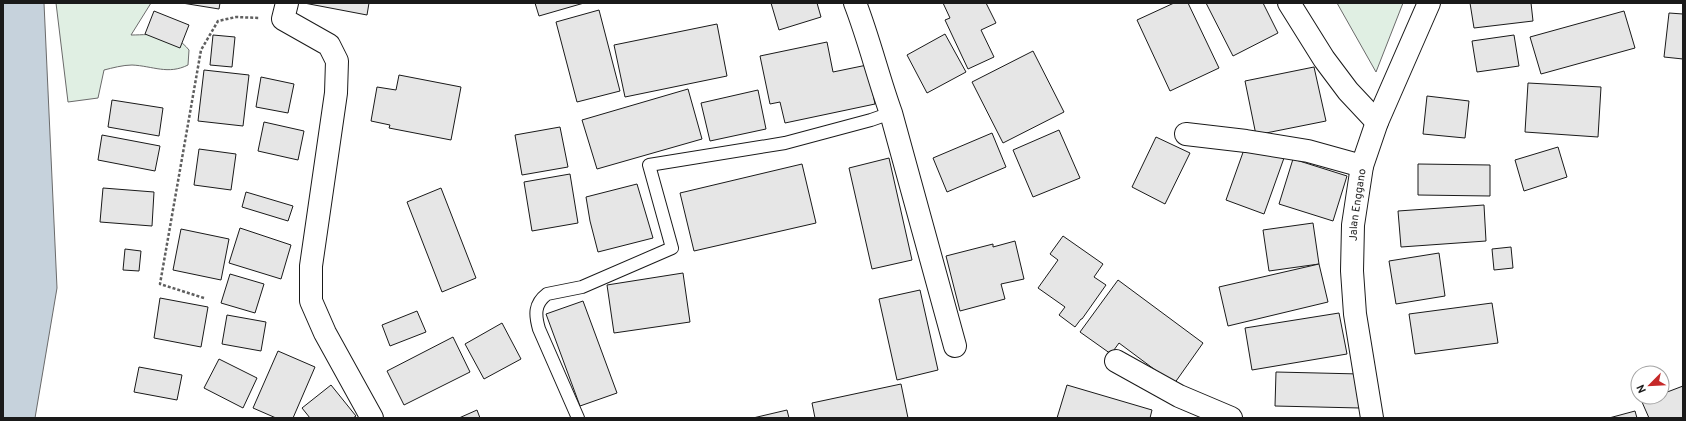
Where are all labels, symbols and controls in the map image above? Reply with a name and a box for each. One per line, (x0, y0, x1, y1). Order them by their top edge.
street label: Jalan Enggano (1347, 168, 1370, 241)
north arrow (1630, 365, 1670, 405)
text: N (1634, 382, 1650, 395)

